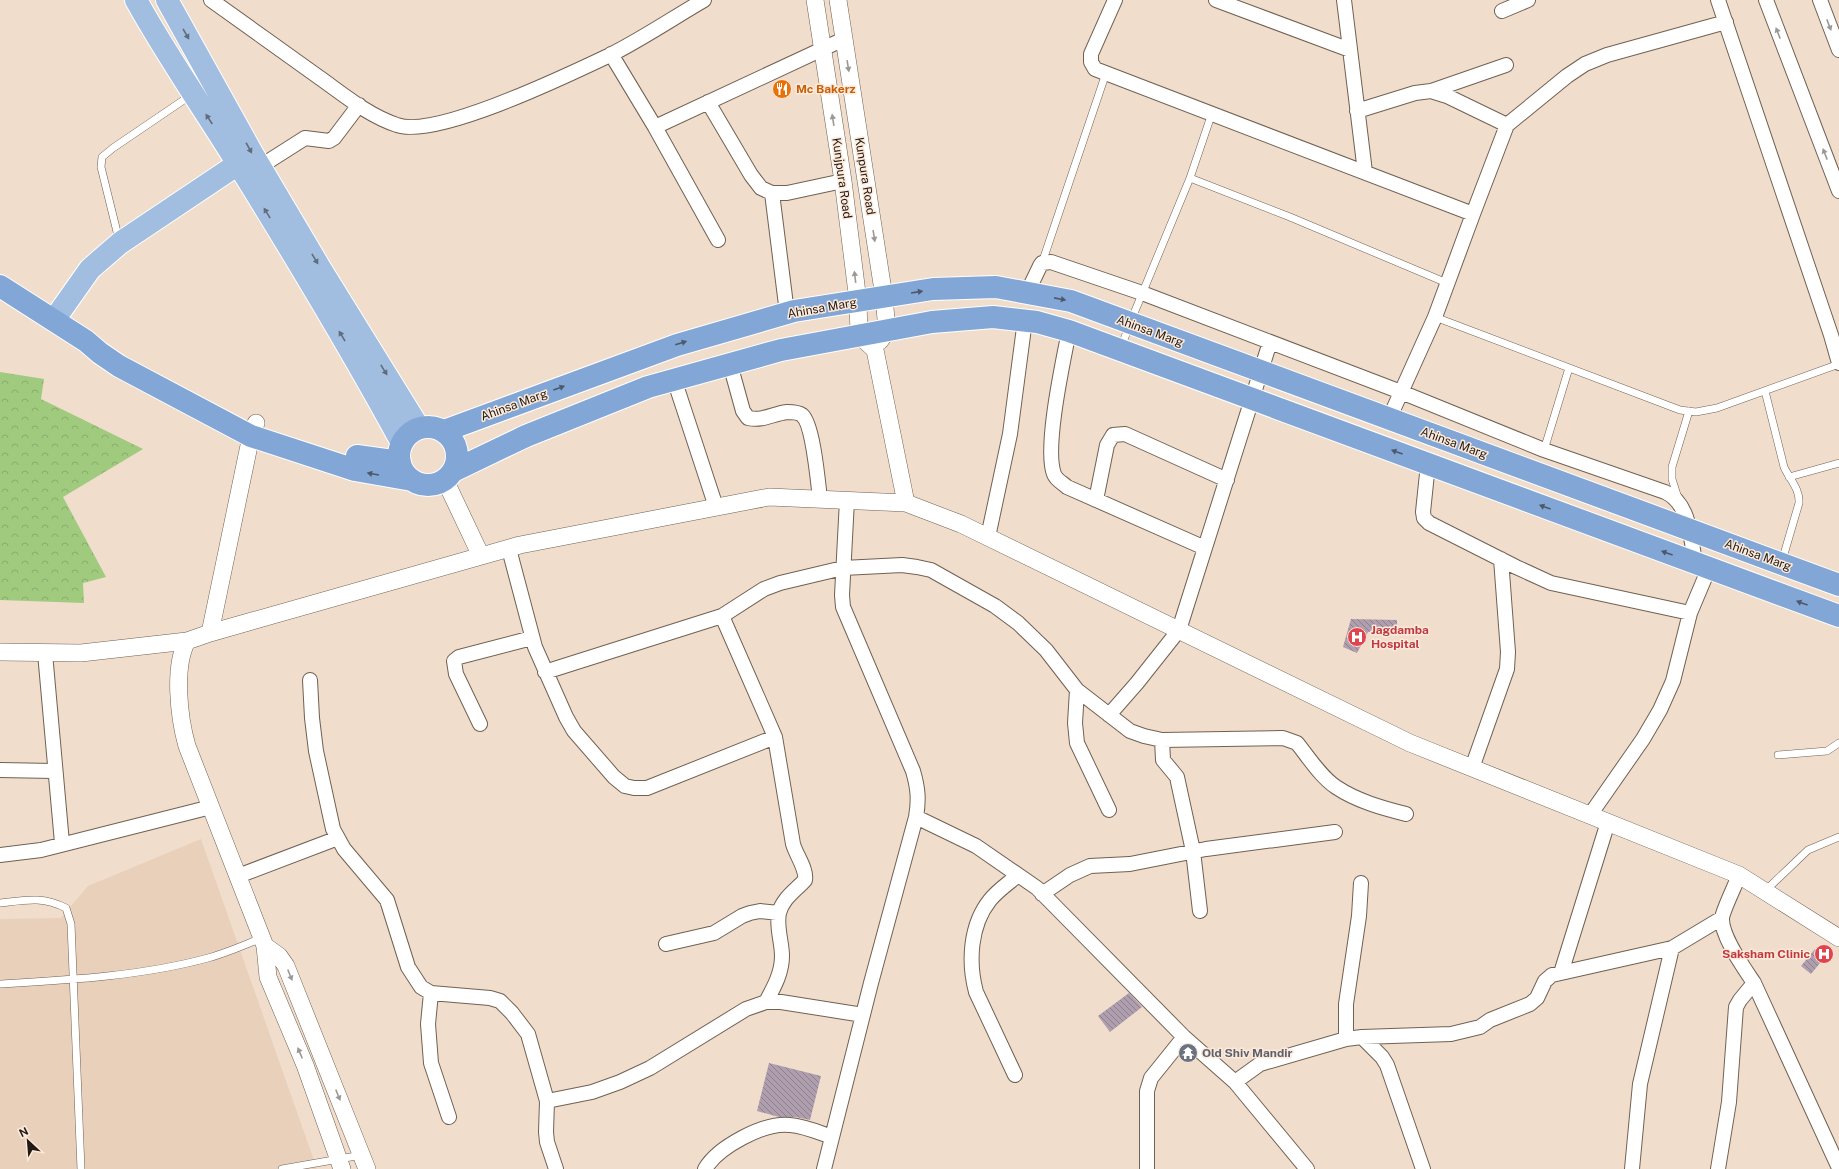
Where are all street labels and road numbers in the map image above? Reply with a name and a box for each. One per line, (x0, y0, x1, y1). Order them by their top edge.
street label: Kunpura Road (852, 136, 878, 216)
street label: Kunjpura Road (829, 137, 855, 219)
street label: Ahinsa Marg (786, 295, 858, 321)
street label: Ahinsa Marg (1115, 312, 1185, 350)
street label: Ahinsa Marg (479, 386, 549, 424)
street label: Ahinsa Marg (1419, 424, 1489, 462)
street label: Ahinsa Marg (1723, 536, 1793, 574)

